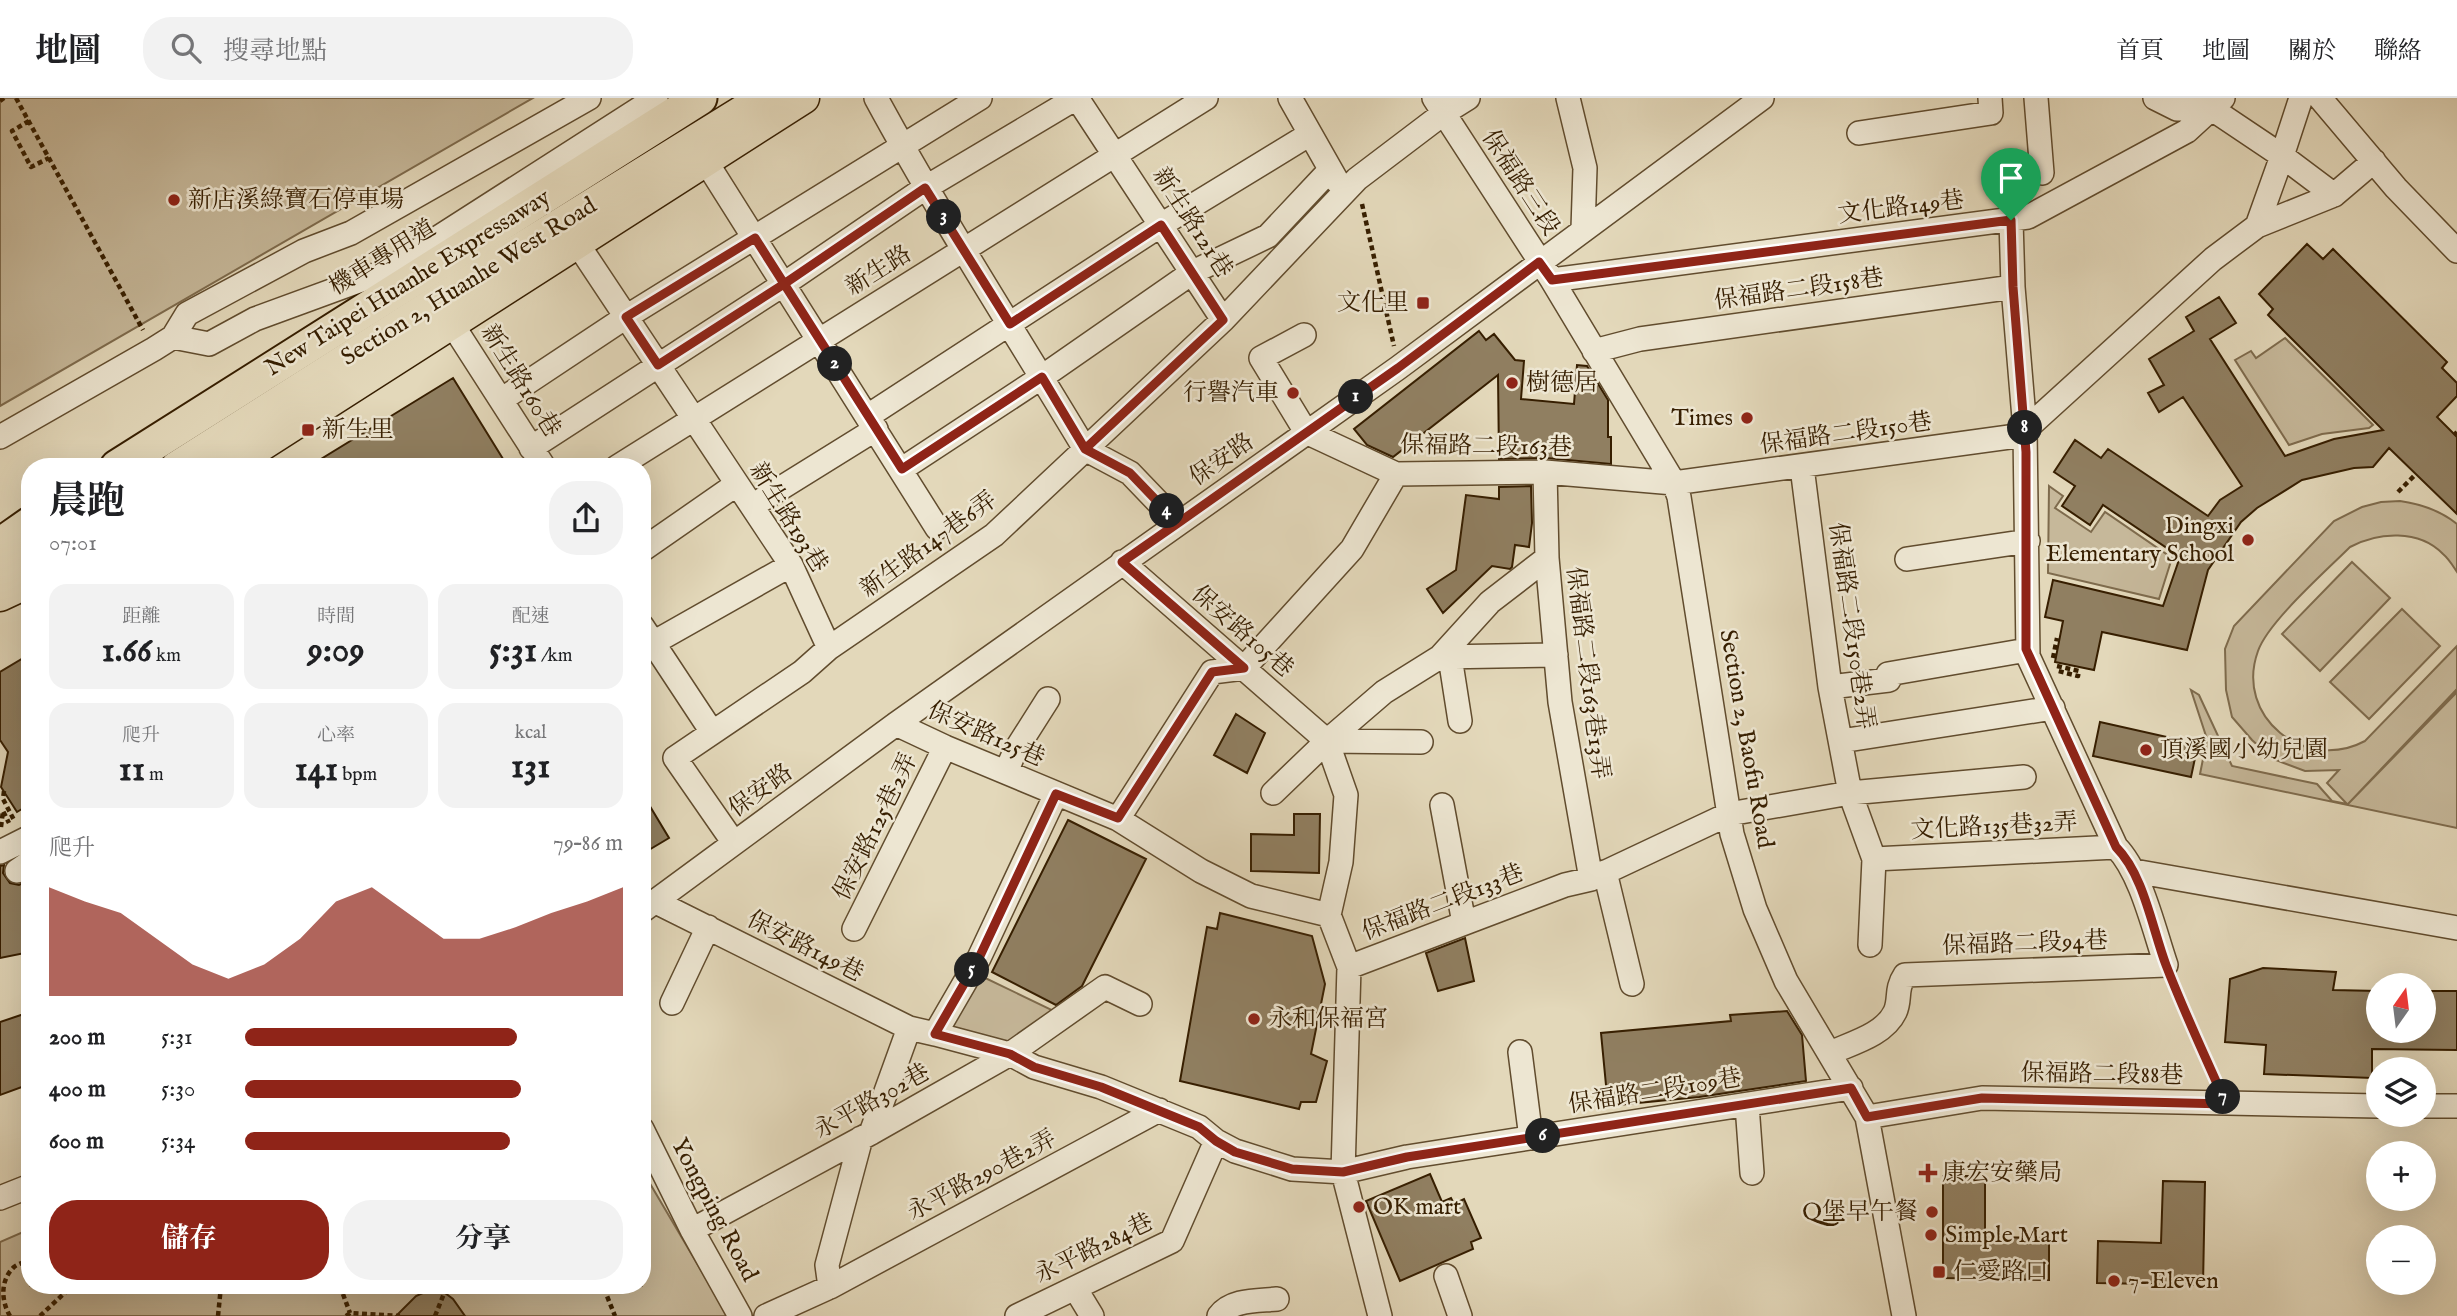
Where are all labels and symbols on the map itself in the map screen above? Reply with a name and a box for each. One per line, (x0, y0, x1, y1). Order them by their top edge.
street label: 保福路三段 (1474, 124, 1566, 242)
pin (1981, 148, 2041, 220)
street label: 新生路121巷 (1145, 162, 1239, 284)
street label: New Taipei Huanhe Expressaway (260, 182, 557, 384)
place label: 新店溪綠寶石停車場 (188, 185, 404, 216)
street label: 文化路149巷 (1836, 185, 1966, 231)
street label: Section 2, Huanhe West Road (335, 190, 603, 373)
marker: 新店溪綠寶石停車場 (166, 192, 182, 208)
pin: 3 (926, 200, 962, 234)
street label: 機車專用道 (324, 213, 442, 303)
street label: 新生路 (840, 239, 918, 303)
street label: 保福路二段158巷 (1712, 263, 1886, 317)
place label: 文化里 (1337, 288, 1409, 319)
marker: 文化里 (1415, 295, 1431, 311)
street label: 新生路160巷 (473, 319, 567, 443)
pin: 2 (818, 346, 852, 382)
place label: 樹德居 (1526, 368, 1598, 399)
marker: 樹德居 (1504, 375, 1520, 391)
place label: 行譽汽車 (1183, 378, 1279, 409)
pin: 1 (1338, 380, 1374, 414)
marker: 行譽汽車 (1285, 385, 1301, 401)
place label: Times (1671, 403, 1733, 434)
street label: 保福路二段150巷 (1758, 407, 1934, 461)
marker: Times (1739, 410, 1755, 426)
pin: 8 (2008, 410, 2042, 446)
place label: 新生里 (322, 415, 394, 446)
marker: 新生里 (300, 422, 316, 438)
street label: 保安路 (1184, 427, 1260, 493)
street label: 保福路二段163巷 (1400, 430, 1572, 464)
street label: 新生路193巷 (742, 457, 834, 579)
street label: 新生路147巷6弄 (855, 485, 1003, 605)
pin: 4 (1150, 494, 1184, 528)
place label: Dingxi Elementary School (2046, 511, 2234, 570)
street label: 保福路二段150巷2弄 (1821, 521, 1881, 731)
marker: Dingxi Elementary School (2240, 532, 2256, 548)
street label: 保福路二段163巷13弄 (1559, 565, 1615, 781)
street label: 保安路105巷 (1185, 579, 1299, 685)
street label: Section 2, Baofu Road (1711, 627, 1781, 851)
street label: 保安路125巷 (923, 695, 1049, 775)
place label: 頂溪國小幼兒園 (2160, 735, 2328, 766)
marker: 頂溪國小幼兒園 (2138, 742, 2154, 758)
street label: 保安路125巷2弄 (827, 748, 925, 906)
street label: 保安路 (723, 757, 799, 825)
street label: 文化路135巷32弄 (1910, 807, 2078, 847)
street label: 保福路二段133巷 (1358, 858, 1528, 948)
street label: 保安路149巷 (741, 904, 869, 990)
street label: 保福路二段94巷 (1941, 926, 2109, 962)
pin: 5 (954, 952, 990, 988)
north arrow (2366, 973, 2436, 1043)
place label: 永和保福宮 (1268, 1004, 1388, 1035)
marker: 永和保福宮 (1246, 1011, 1262, 1027)
street label: 永平路302巷 (809, 1057, 935, 1147)
street label: 保福路二段88巷 (2020, 1058, 2184, 1092)
street label: 保福路二段109巷 (1566, 1063, 1744, 1121)
pin: 7 (2206, 1080, 2240, 1114)
pin: 6 (1526, 1118, 1560, 1154)
street label: 永平路290巷2弄 (902, 1124, 1062, 1228)
street label: Yongping Road (663, 1133, 765, 1287)
place label: 康宏安藥局 (1942, 1158, 2062, 1189)
marker: 康宏安藥局 (1920, 1165, 1936, 1181)
place label: OK mart (1373, 1192, 1461, 1223)
place label: Q堡早午餐 (1802, 1197, 1918, 1228)
marker: OK mart (1351, 1199, 1367, 1215)
marker: Q堡早午餐 (1924, 1204, 1940, 1220)
street label: 永平路284巷 (1029, 1207, 1159, 1291)
place label: Simple Mart (1945, 1220, 2068, 1251)
marker: Simple Mart (1923, 1227, 1939, 1243)
place label: 仁愛路口 (1953, 1257, 2049, 1288)
marker: 仁愛路口 (1931, 1264, 1947, 1280)
place label: 7-Eleven (2128, 1266, 2219, 1297)
marker: 7-Eleven (2106, 1273, 2122, 1289)

